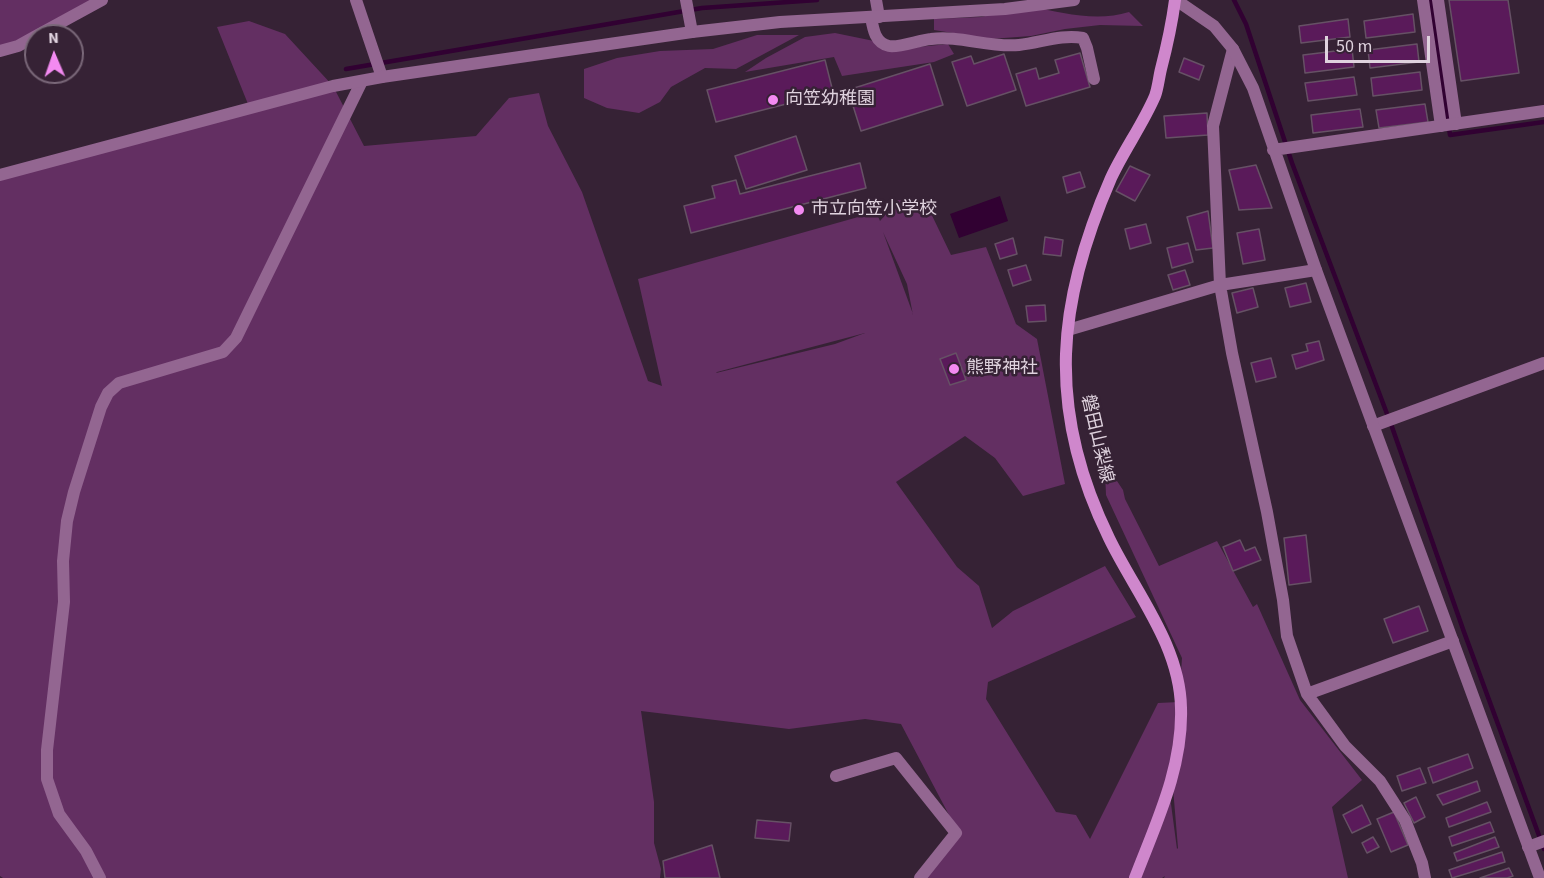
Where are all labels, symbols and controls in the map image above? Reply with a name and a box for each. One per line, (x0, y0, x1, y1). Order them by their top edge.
north arrow (24, 24, 84, 84)
scale bar (1328, 24, 1433, 62)
text: N (48, 27, 59, 49)
text: 50 m (1336, 34, 1372, 59)
place label: 向笠幼稚園 (785, 89, 875, 111)
marker: 向笠幼稚園 (766, 93, 780, 107)
place label: 市立向笠小学校 (811, 199, 937, 221)
marker: 市立向笠小学校 (792, 203, 806, 217)
place label: 熊野神社 (966, 358, 1038, 380)
marker: 熊野神社 (947, 362, 961, 376)
street label: 磐田山梨線 (1075, 393, 1117, 485)

